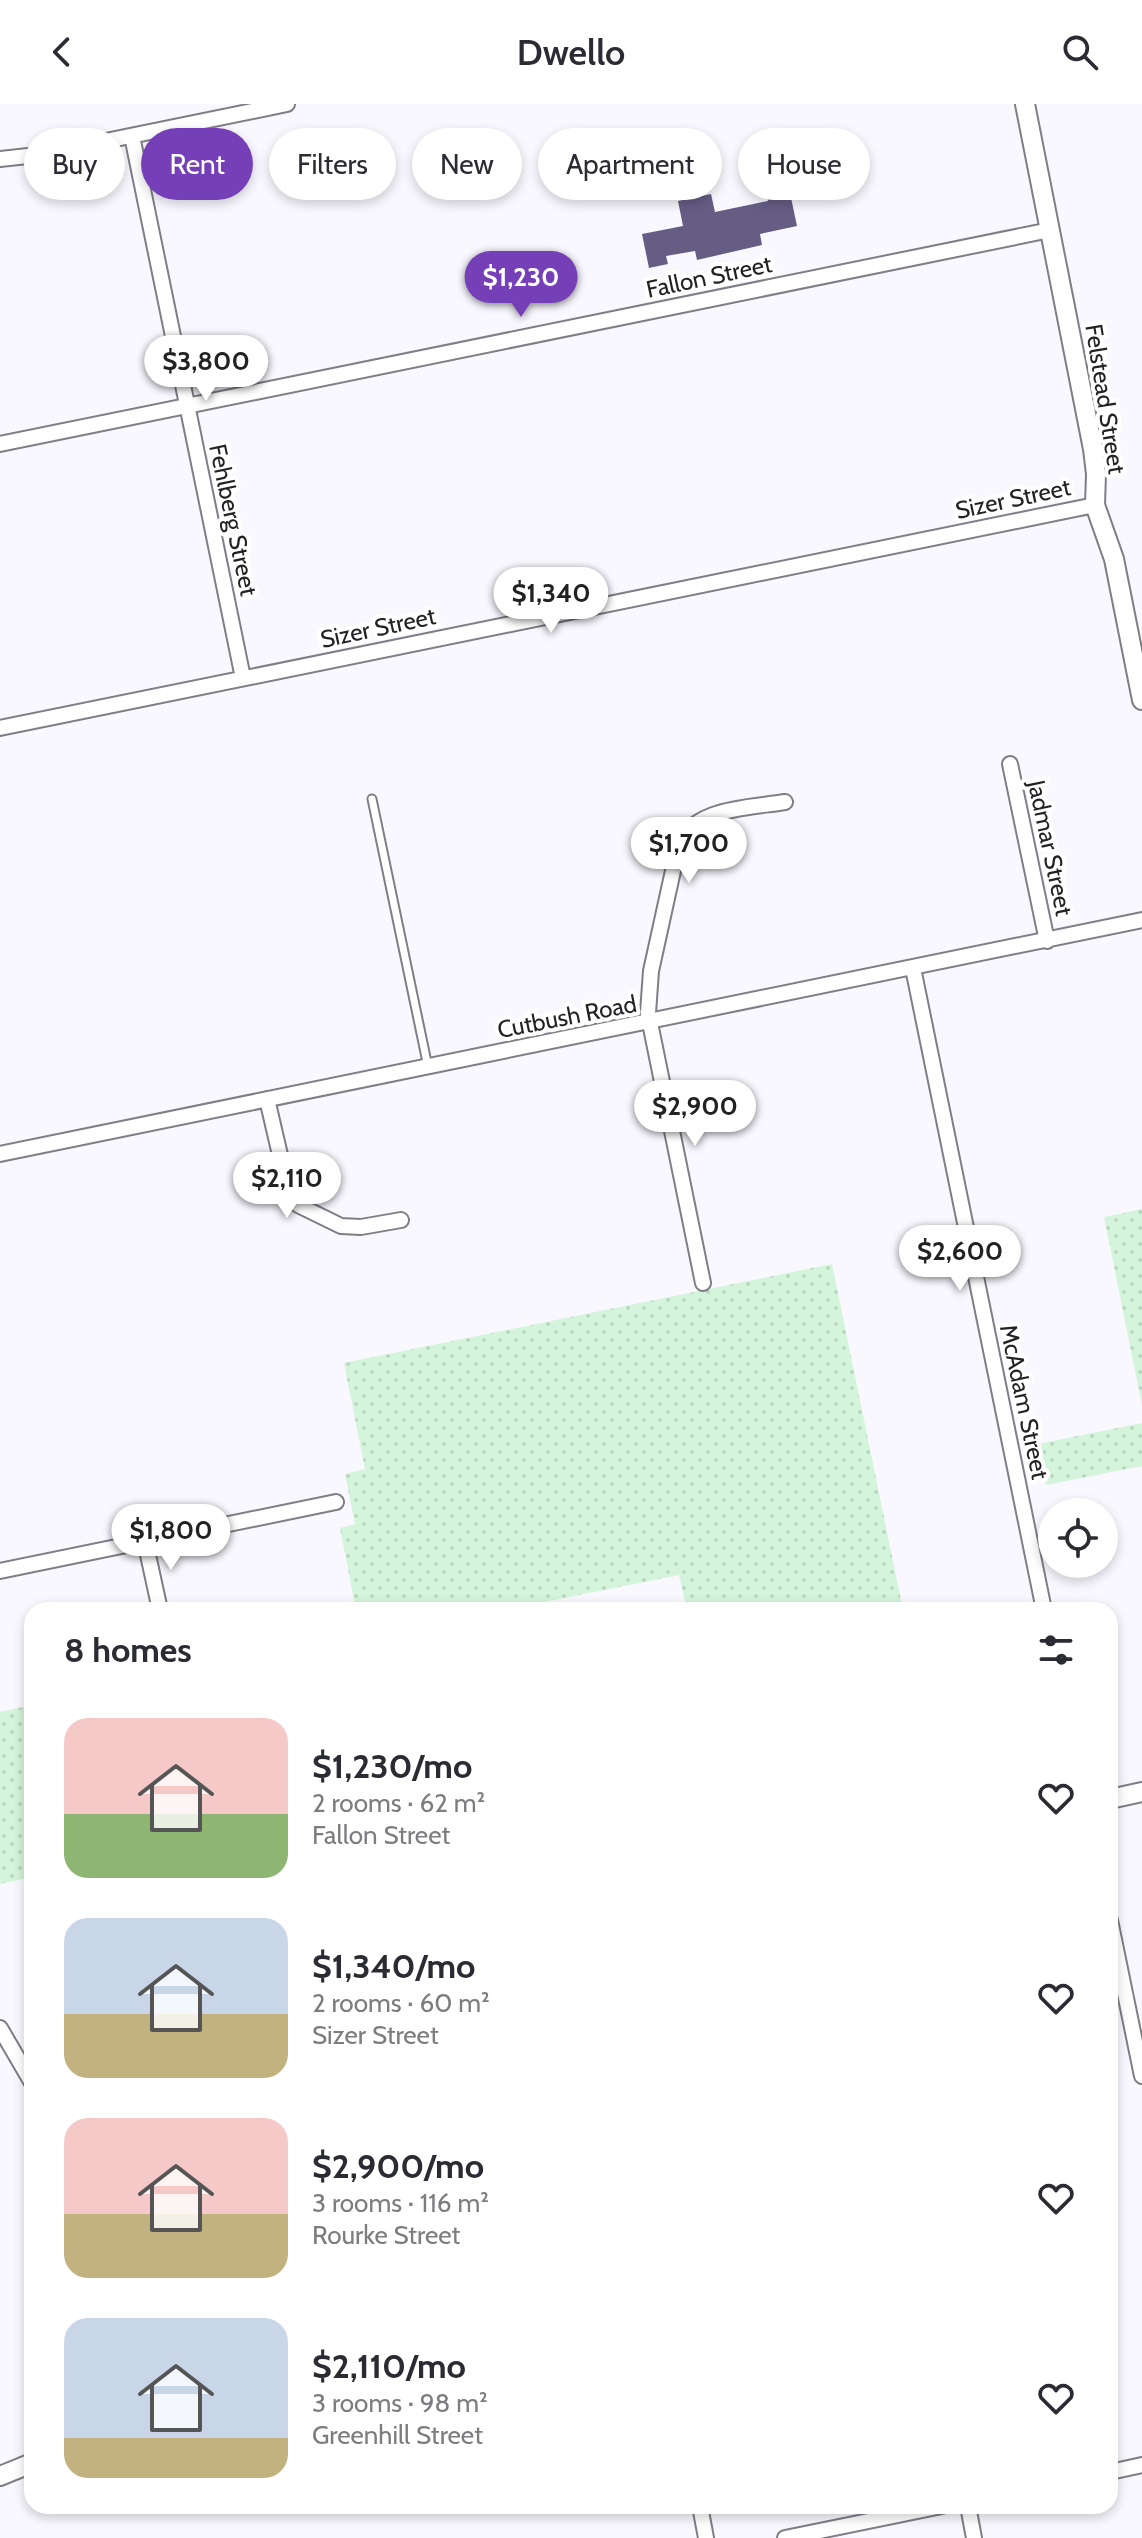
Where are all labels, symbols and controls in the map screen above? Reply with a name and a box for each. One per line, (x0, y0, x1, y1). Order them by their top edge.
icon: back (40, 30, 84, 74)
text: Dwello (517, 30, 625, 74)
icon: search (1058, 30, 1102, 74)
chip: Buy (24, 128, 125, 200)
chip: Rent (141, 128, 253, 200)
chip: Filters (269, 128, 396, 200)
chip: New (412, 128, 522, 200)
chip: Apartment (538, 128, 722, 200)
chip: House (738, 128, 870, 200)
street label: Fallon Street (643, 249, 774, 304)
pin: $1,230 (456, 251, 586, 319)
text: $1,230 (483, 261, 559, 293)
street label: Felstead Street (1079, 322, 1132, 476)
pin: $3,800 (141, 335, 271, 403)
text: $3,800 (162, 345, 250, 377)
street label: Fehlberg Street (203, 441, 264, 598)
street label: Sizer Street (953, 472, 1073, 525)
pin: $1,340 (486, 567, 616, 635)
text: $1,340 (511, 577, 591, 609)
street label: Sizer Street (318, 601, 438, 654)
street label: Jadmar Street (1022, 776, 1079, 918)
pin: $1,700 (624, 817, 754, 885)
text: $1,700 (649, 827, 729, 859)
street label: Cutbush Road (495, 989, 639, 1044)
pin: $2,900 (630, 1080, 760, 1148)
text: $2,900 (652, 1090, 738, 1122)
pin: $2,110 (222, 1152, 352, 1220)
text: $2,110 (251, 1162, 323, 1194)
pin: $2,600 (895, 1225, 1025, 1293)
text: $2,600 (917, 1235, 1003, 1267)
street label: McAdam Street (994, 1322, 1055, 1482)
map controls (1038, 1498, 1118, 1578)
button: locate (1038, 1498, 1118, 1578)
pin: $1,800 (106, 1504, 236, 1572)
text: $1,800 (129, 1514, 213, 1546)
icon: filters (1034, 1628, 1078, 1672)
text: 8 homes (64, 1629, 192, 1671)
text: $1,230/mo (312, 1745, 472, 1787)
icon: home (128, 1750, 224, 1846)
icon: heart (1034, 1776, 1078, 1820)
text: 2 rooms · 62 m² (312, 1787, 485, 1819)
text: Fallon Street (312, 1819, 450, 1851)
text: $1,340/mo (312, 1945, 475, 1987)
icon: home (128, 1950, 224, 2046)
icon: heart (1034, 1976, 1078, 2020)
text: 2 rooms · 60 m² (312, 1987, 490, 2019)
text: Sizer Street (312, 2019, 439, 2051)
text: $2,900/mo (312, 2145, 484, 2187)
icon: home (128, 2150, 224, 2246)
icon: heart (1034, 2176, 1078, 2220)
text: 3 rooms · 116 m² (312, 2187, 489, 2219)
text: Rourke Street (312, 2219, 460, 2251)
text: $2,110/mo (312, 2345, 466, 2387)
icon: home (128, 2350, 224, 2446)
icon: heart (1034, 2376, 1078, 2420)
text: 3 rooms · 98 m² (312, 2387, 488, 2419)
text: Greenhill Street (312, 2419, 483, 2451)

